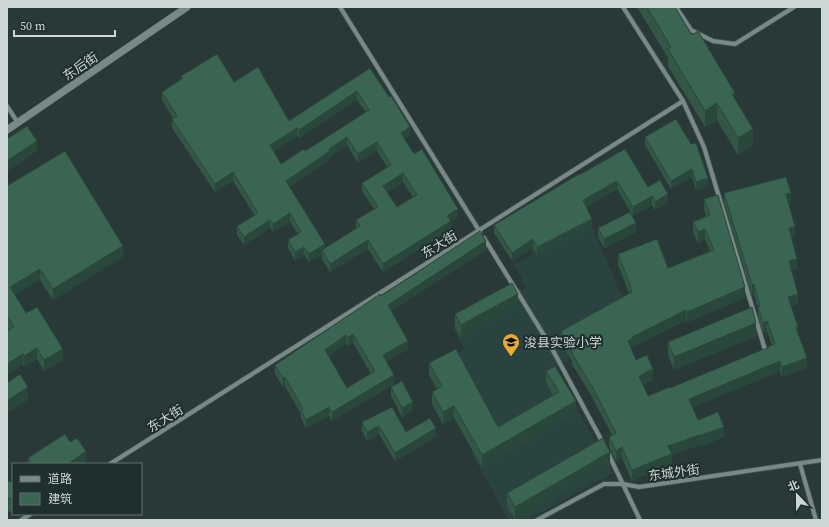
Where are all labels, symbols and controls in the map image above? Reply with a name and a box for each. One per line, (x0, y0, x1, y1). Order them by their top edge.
scale bar (14, 12, 115, 38)
text: 50 m (20, 18, 46, 34)
street label: 东后街 (59, 48, 101, 84)
street label: 东大街 (418, 227, 460, 262)
school or university icon: 浚县实验小学 (501, 332, 521, 357)
place label: 浚县实验小学 (524, 334, 602, 351)
street label: 东大街 (144, 401, 186, 436)
street label: 东城外街 (647, 460, 701, 485)
legend (12, 463, 142, 515)
text: 道路 (48, 471, 72, 487)
north arrow (777, 475, 817, 515)
text: 北 (786, 477, 801, 495)
text: 建筑 (48, 491, 72, 507)

